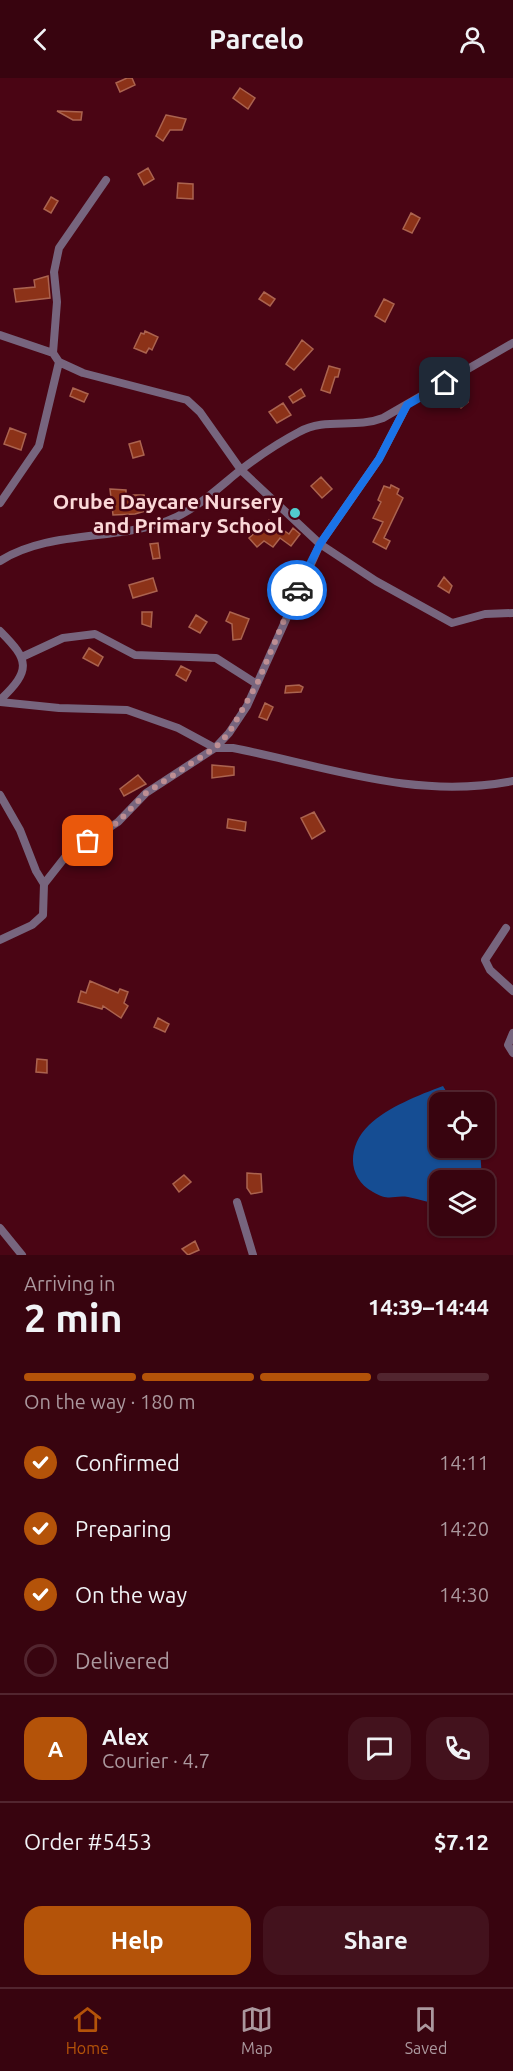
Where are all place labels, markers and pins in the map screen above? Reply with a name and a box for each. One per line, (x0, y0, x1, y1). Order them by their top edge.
pin (419, 357, 470, 408)
place label: Orube Daycare Nursery and Primary School (53, 489, 283, 537)
marker: Orube Daycare Nursery and Primary School (288, 506, 302, 520)
pin (62, 815, 113, 866)

